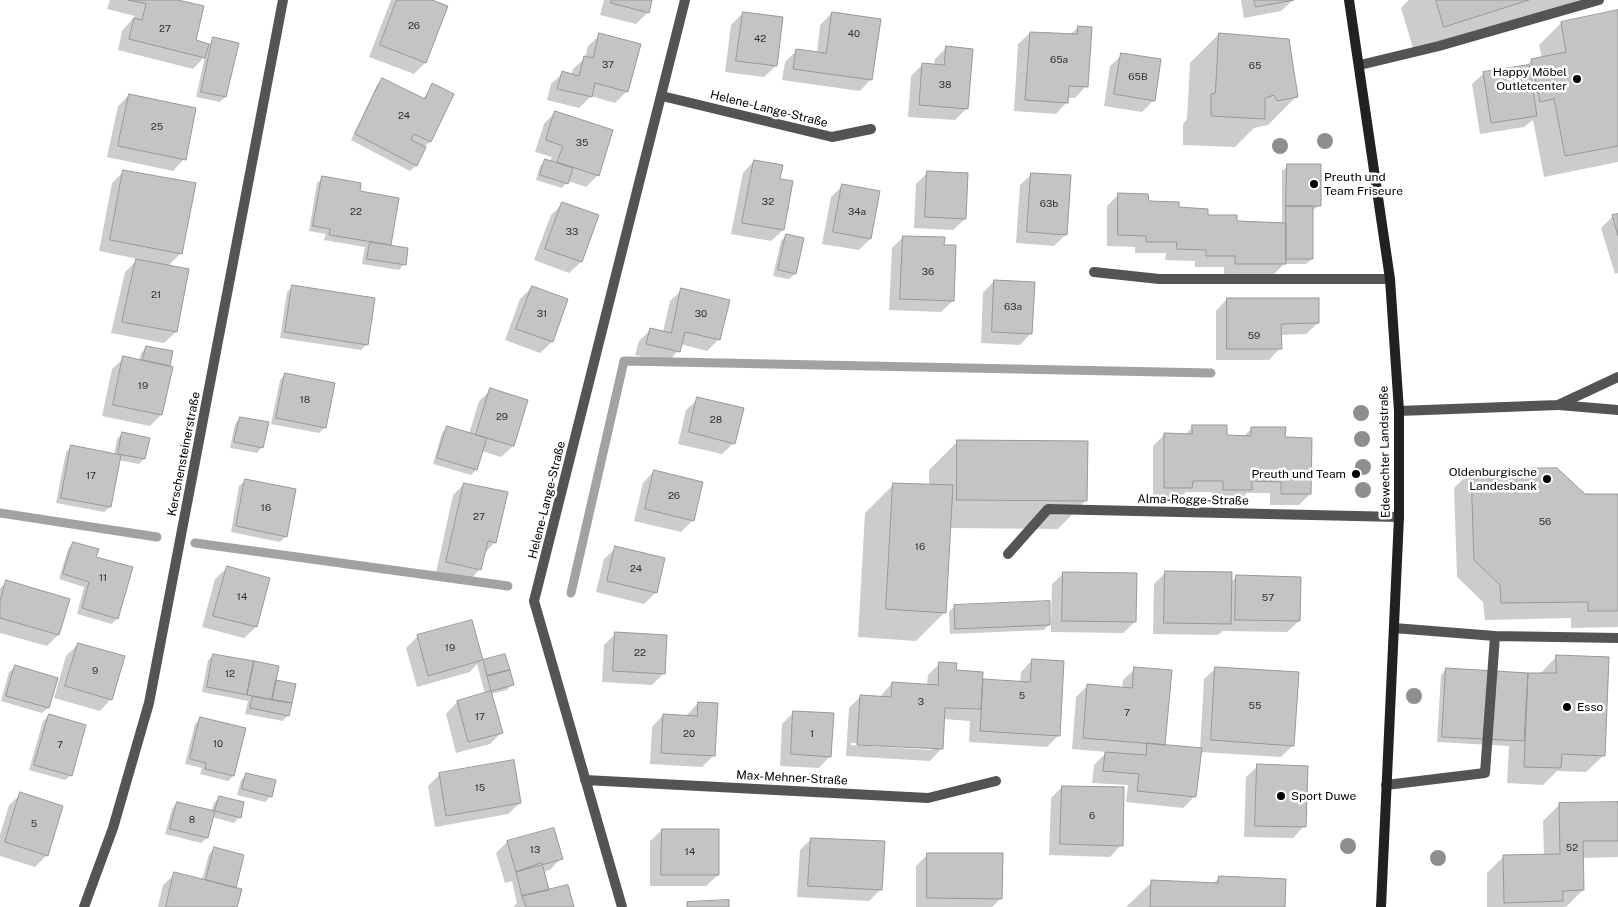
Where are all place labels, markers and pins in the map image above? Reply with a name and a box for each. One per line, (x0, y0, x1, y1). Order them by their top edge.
place label: Happy Möbel Outletcenter (1493, 65, 1567, 93)
marker: Happy Möbel Outletcenter (1571, 73, 1583, 85)
place label: Preuth und Team Friseure (1324, 170, 1403, 198)
marker: Preuth und Team Friseure (1308, 178, 1320, 190)
place label: Oldenburgische Landesbank (1449, 465, 1537, 493)
place label: Preuth und Team (1251, 467, 1346, 481)
marker: Preuth und Team (1350, 468, 1362, 480)
marker: Oldenburgische Landesbank (1541, 473, 1553, 485)
place label: Esso (1577, 700, 1603, 714)
marker: Esso (1561, 701, 1573, 713)
place label: Sport Duwe (1291, 789, 1356, 803)
marker: Sport Duwe (1275, 790, 1287, 802)

